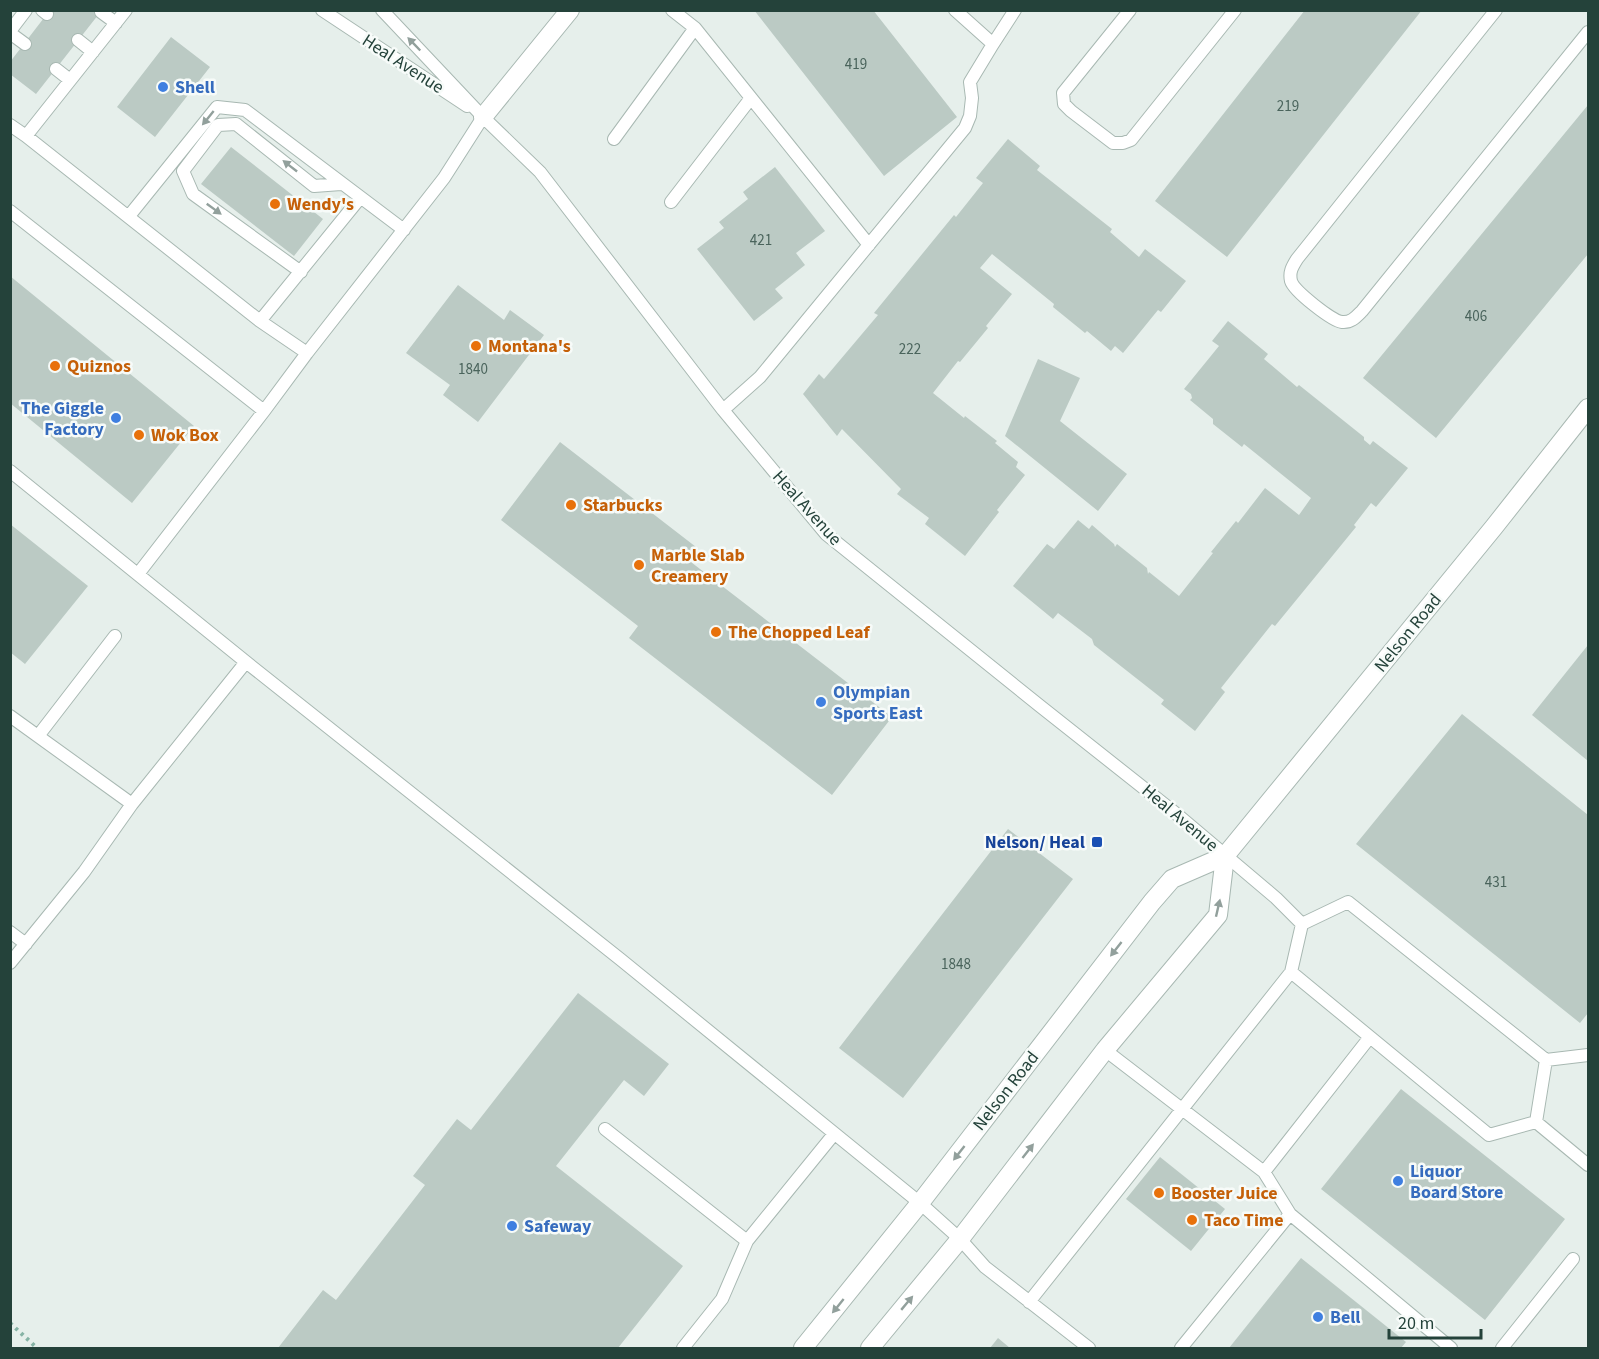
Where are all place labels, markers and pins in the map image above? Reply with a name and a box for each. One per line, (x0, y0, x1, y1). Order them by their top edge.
place label: Shell (175, 75, 215, 100)
marker: Shell (156, 80, 170, 94)
place label: Wendy's (287, 192, 354, 217)
marker: Wendy's (268, 197, 282, 211)
place label: Montana's (488, 334, 571, 359)
marker: Montana's (469, 339, 483, 353)
place label: Quiznos (67, 354, 131, 379)
marker: Quiznos (48, 359, 62, 373)
place label: The Giggle Factory (21, 396, 105, 442)
marker: The Giggle Factory (109, 411, 123, 425)
place label: Wok Box (151, 423, 219, 448)
marker: Wok Box (132, 428, 146, 442)
place label: Starbucks (583, 493, 663, 518)
marker: Starbucks (564, 498, 578, 512)
place label: Marble Slab Creamery (651, 543, 745, 589)
marker: Marble Slab Creamery (632, 558, 646, 572)
place label: The Chopped Leaf (728, 620, 871, 645)
marker: The Chopped Leaf (709, 625, 723, 639)
place label: Olympian Sports East (833, 680, 923, 726)
marker: Olympian Sports East (814, 695, 828, 709)
place label: Nelson/ Heal (985, 830, 1085, 855)
marker: Nelson/ Heal (1090, 835, 1104, 849)
place label: Liquor Board Store (1410, 1159, 1503, 1205)
marker: Liquor Board Store (1391, 1174, 1405, 1188)
place label: Booster Juice (1171, 1181, 1278, 1206)
marker: Booster Juice (1152, 1186, 1166, 1200)
place label: Taco Time (1204, 1208, 1284, 1233)
marker: Taco Time (1185, 1213, 1199, 1227)
place label: Safeway (524, 1214, 592, 1239)
marker: Safeway (505, 1219, 519, 1233)
place label: Bell (1330, 1305, 1361, 1330)
marker: Bell (1311, 1310, 1325, 1324)

